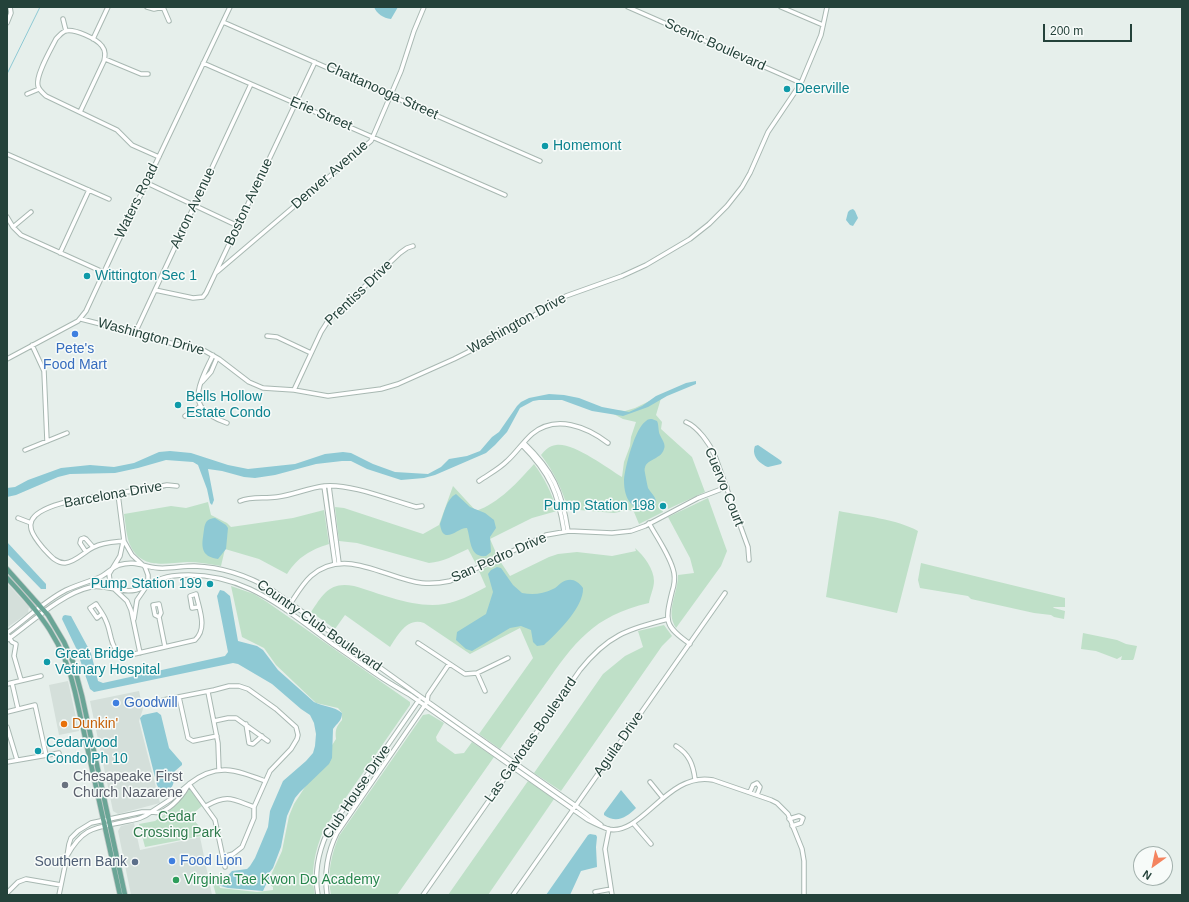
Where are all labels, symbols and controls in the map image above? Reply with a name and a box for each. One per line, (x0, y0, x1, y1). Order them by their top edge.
street label: Scenic Boulevard (662, 15, 768, 75)
scale bar (1045, 16, 1134, 42)
text: 200 m (1050, 24, 1083, 38)
street label: Chattanooga Street (323, 59, 441, 123)
place label: Deerville (795, 81, 849, 97)
marker: Deerville (782, 84, 792, 94)
street label: Erie Street (287, 93, 355, 135)
street label: Denver Avenue (288, 137, 372, 213)
place label: Homemont (553, 138, 621, 154)
marker: Homemont (540, 141, 550, 151)
street label: Boston Avenue (221, 156, 277, 248)
street label: Waters Road (112, 161, 162, 241)
street label: Akron Avenue (167, 165, 219, 251)
street label: Prentiss Drive (322, 257, 396, 329)
place label: Wittington Sec 1 (95, 268, 197, 284)
marker: Wittington Sec 1 (82, 271, 92, 281)
street label: Washington Drive (465, 290, 569, 358)
street label: Washington Drive (96, 315, 206, 359)
marker: Pete's Food Mart (70, 329, 80, 339)
place label: Pete's Food Mart (43, 341, 107, 374)
place label: Bells Hollow Estate Condo (186, 389, 271, 422)
marker: Bells Hollow Estate Condo (173, 400, 183, 410)
street label: Cuervo Court (701, 445, 747, 529)
street label: Barcelona Drive (62, 478, 164, 512)
place label: Pump Station 198 (544, 498, 655, 514)
marker: Pump Station 198 (658, 501, 668, 511)
street label: San Pedro Drive (449, 529, 549, 587)
place label: Pump Station 199 (91, 576, 202, 592)
street label: Country Club Boulevard (253, 576, 385, 676)
marker: Pump Station 199 (205, 579, 215, 589)
place label: Great Bridge Vetinary Hospital (55, 646, 160, 678)
marker: Great Bridge Vetinary Hospital (42, 657, 52, 667)
street label: Las Gaviotas Boulevard (481, 674, 581, 806)
place label: Goodwill (124, 695, 178, 711)
marker: Goodwill (111, 698, 121, 708)
street label: Aguila Drive (590, 708, 648, 780)
place label: Dunkin' (72, 716, 118, 732)
marker: Dunkin' (59, 719, 69, 729)
place label: Cedarwood Condo Ph 10 (46, 735, 128, 768)
street label: Club House Drive (319, 742, 395, 842)
marker: Cedarwood Condo Ph 10 (33, 746, 43, 756)
place label: Chesapeake First Church Nazarene (73, 769, 183, 802)
marker: Chesapeake First Church Nazarene (60, 780, 70, 790)
park label: Cedar Crossing Park (133, 809, 221, 842)
north arrow (1133, 846, 1173, 886)
place label: Food Lion (180, 853, 242, 869)
place label: Southern Bank (34, 854, 127, 870)
marker: Food Lion (167, 856, 177, 866)
marker: Southern Bank (130, 857, 140, 867)
text: N (1140, 868, 1154, 882)
place label: Virginia Tae Kwon Do Academy (184, 872, 380, 888)
marker: Virginia Tae Kwon Do Academy (171, 875, 181, 885)

